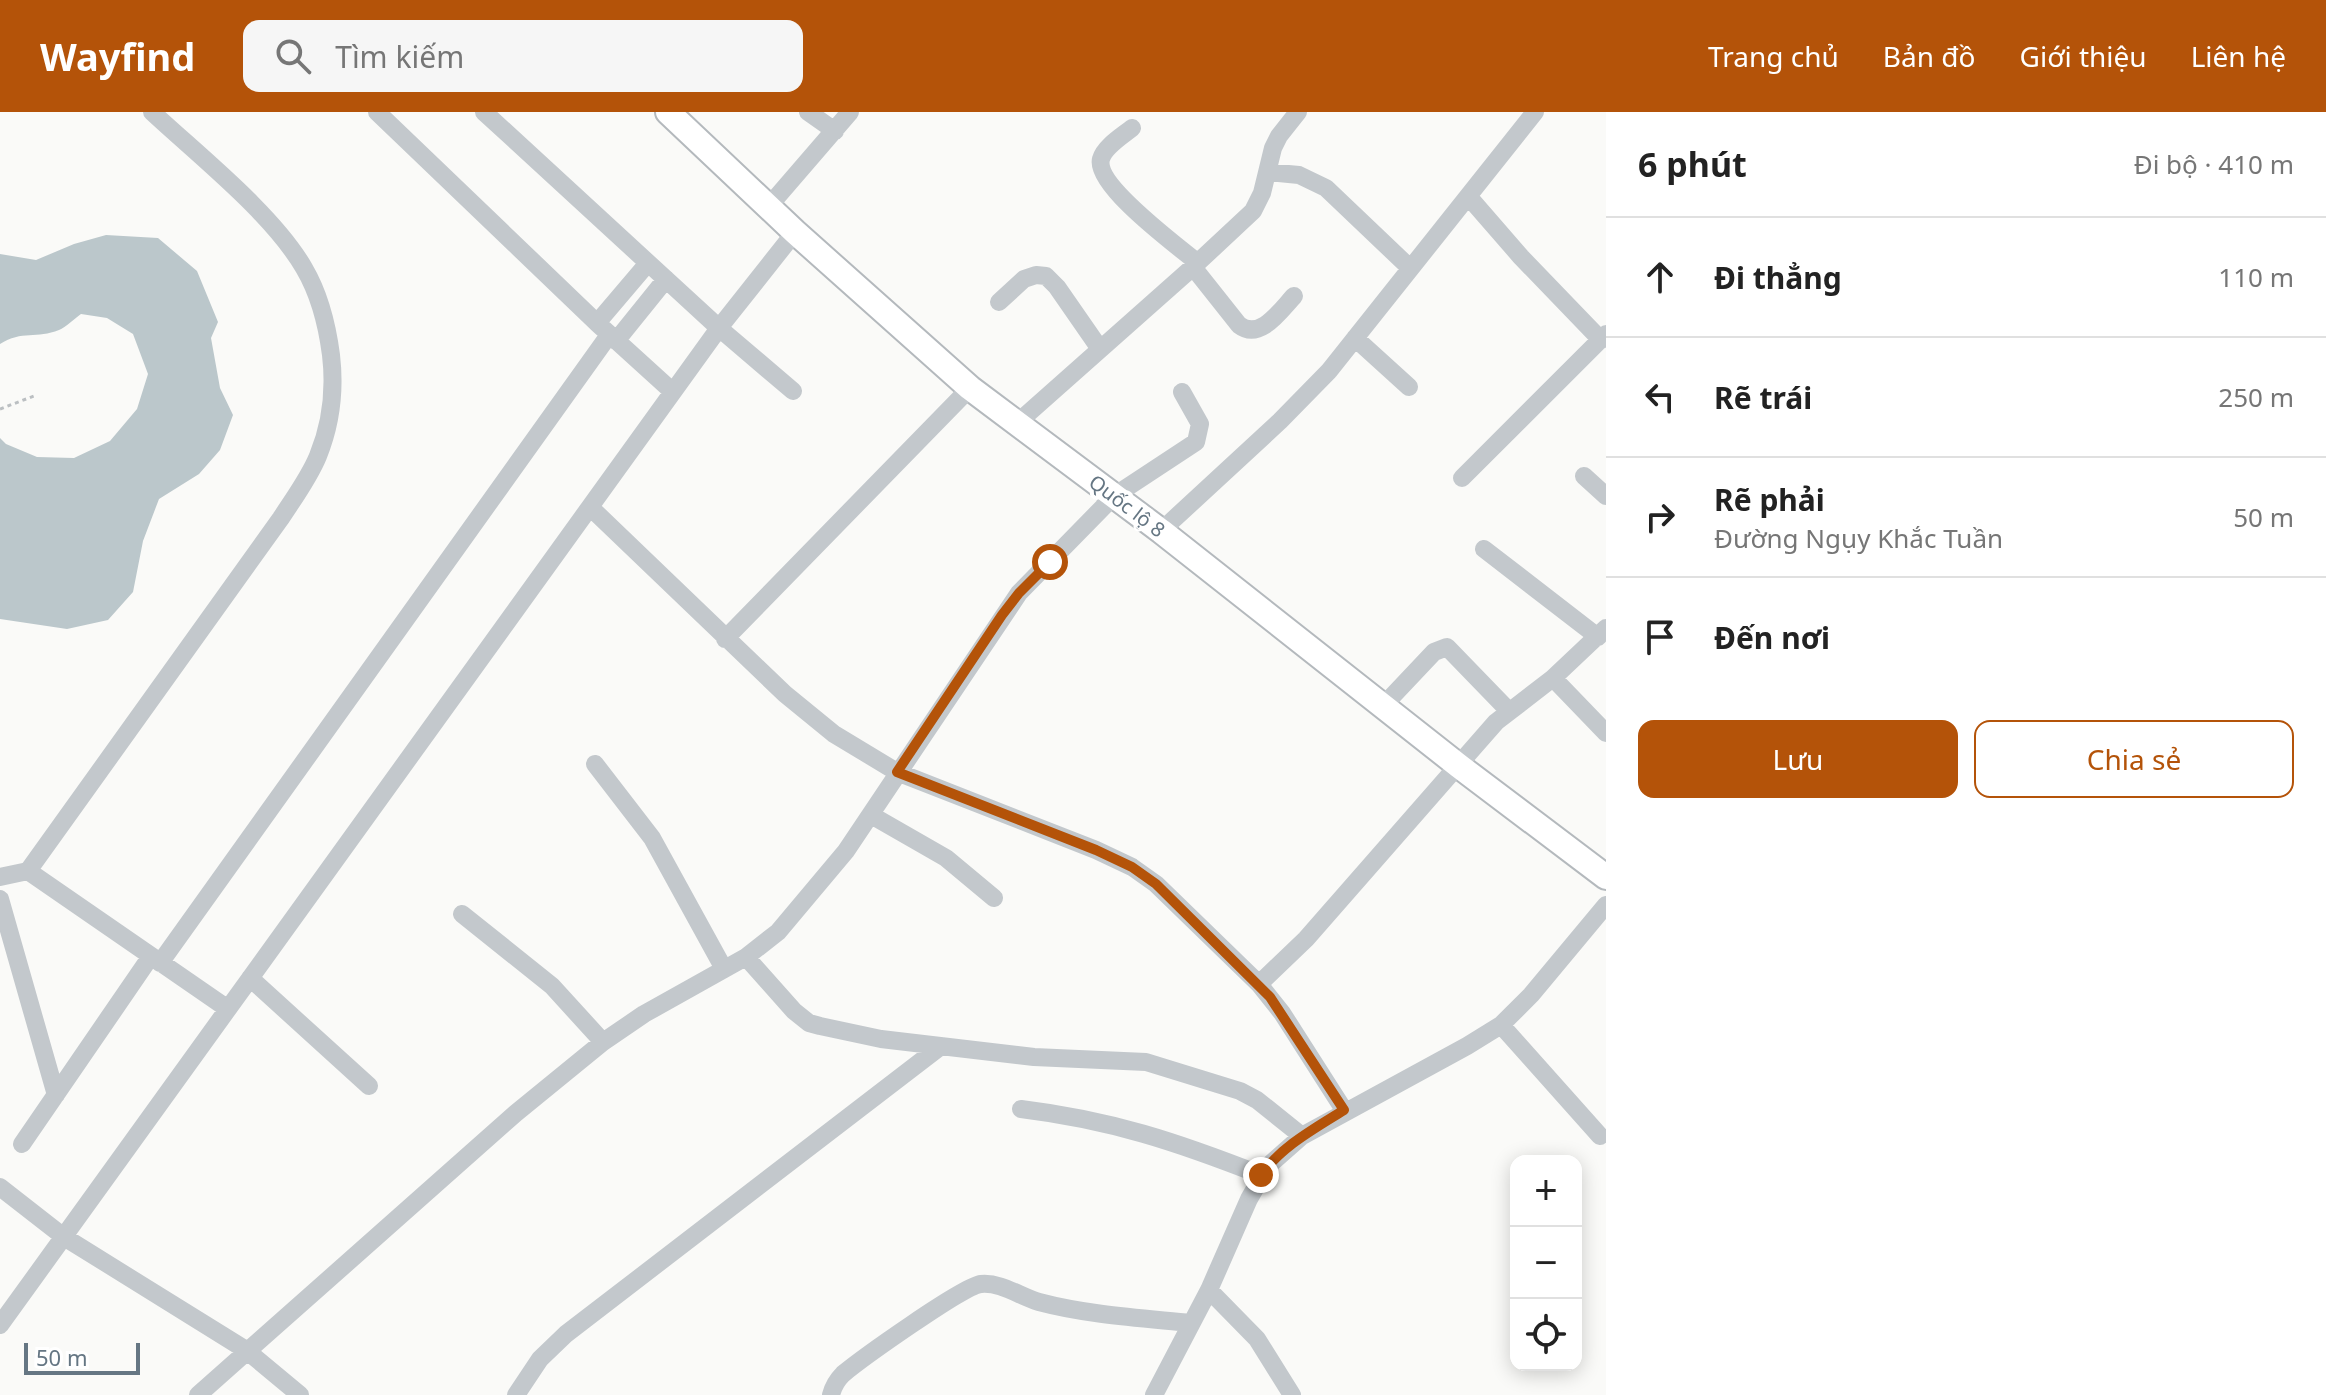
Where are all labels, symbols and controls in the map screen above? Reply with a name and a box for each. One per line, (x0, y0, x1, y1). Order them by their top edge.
search box (243, 20, 803, 92)
text: Wayfind (40, 30, 195, 82)
icon: search (271, 34, 315, 78)
text: Tìm kiếm (335, 36, 464, 77)
text: Trang chủ (1708, 37, 1839, 75)
text: Bản đồ (1883, 37, 1976, 75)
text: Giới thiệu (2020, 37, 2147, 75)
text: Liên hệ (2191, 37, 2286, 75)
text: 6 phút (1638, 141, 1747, 187)
text: Đi bộ · 410 m (2134, 146, 2294, 182)
icon: ahead (1638, 255, 1682, 299)
text: Đi thẳng (1714, 257, 1842, 298)
text: 110 m (2218, 259, 2294, 295)
icon: left (1638, 375, 1682, 419)
text: Rẽ trái (1714, 377, 1812, 418)
text: 250 m (2218, 379, 2294, 415)
street label: Quốc lộ 8 (1084, 468, 1171, 543)
text: Rẽ phải (1714, 479, 1825, 520)
icon: right (1638, 495, 1682, 539)
text: 50 m (2233, 499, 2294, 535)
text: Đường Ngụy Khắc Tuần (1714, 520, 2003, 556)
route start (1032, 544, 1068, 580)
icon: arrive (1638, 615, 1682, 659)
text: Đến nơi (1714, 617, 1830, 658)
button: Lưu (1638, 720, 1958, 798)
button: Chia sẻ (1974, 720, 2294, 798)
map controls (1510, 1155, 1582, 1371)
button: + (1510, 1155, 1582, 1227)
route end (1243, 1157, 1279, 1193)
button: − (1510, 1227, 1582, 1299)
button: locate (1510, 1299, 1582, 1371)
scale bar (24, 1339, 140, 1375)
text: 50 m (36, 1342, 87, 1372)

